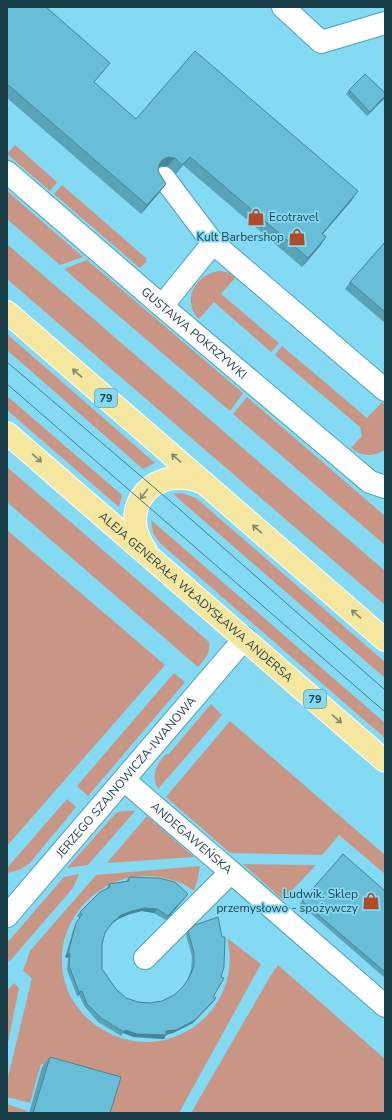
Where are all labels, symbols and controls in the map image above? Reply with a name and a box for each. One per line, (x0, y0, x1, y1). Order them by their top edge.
shop icon: Ecotravel (246, 207, 266, 227)
place label: Ecotravel (269, 209, 319, 225)
shop icon: Kult Barbershop (287, 227, 307, 247)
place label: Kult Barbershop (197, 229, 284, 245)
street label: GUSTAWA POKRZYWKI (138, 284, 250, 383)
one-way arrow (72, 369, 83, 378)
road number: 79 (95, 389, 117, 407)
one-way arrow (31, 454, 42, 463)
one-way arrow (170, 454, 181, 463)
one-way arrow (140, 488, 148, 499)
street label: ALEJA GENERAŁA WŁADYSŁAWA ANDERSA (95, 508, 296, 686)
one-way arrow (252, 525, 263, 534)
one-way arrow (350, 610, 361, 619)
road number: 79 (304, 690, 326, 708)
street label: JERZEGO SZAJNOWICZA-IWANOWA (52, 693, 200, 862)
one-way arrow (332, 714, 342, 723)
street label: ANDEGAWEŃSKA (147, 798, 236, 878)
place label: Ludwik. Sklep przemysłowo - spożywczy (216, 886, 359, 916)
shop icon: Ludwik. Sklep przemysłowo - spożywczy (361, 891, 381, 911)

